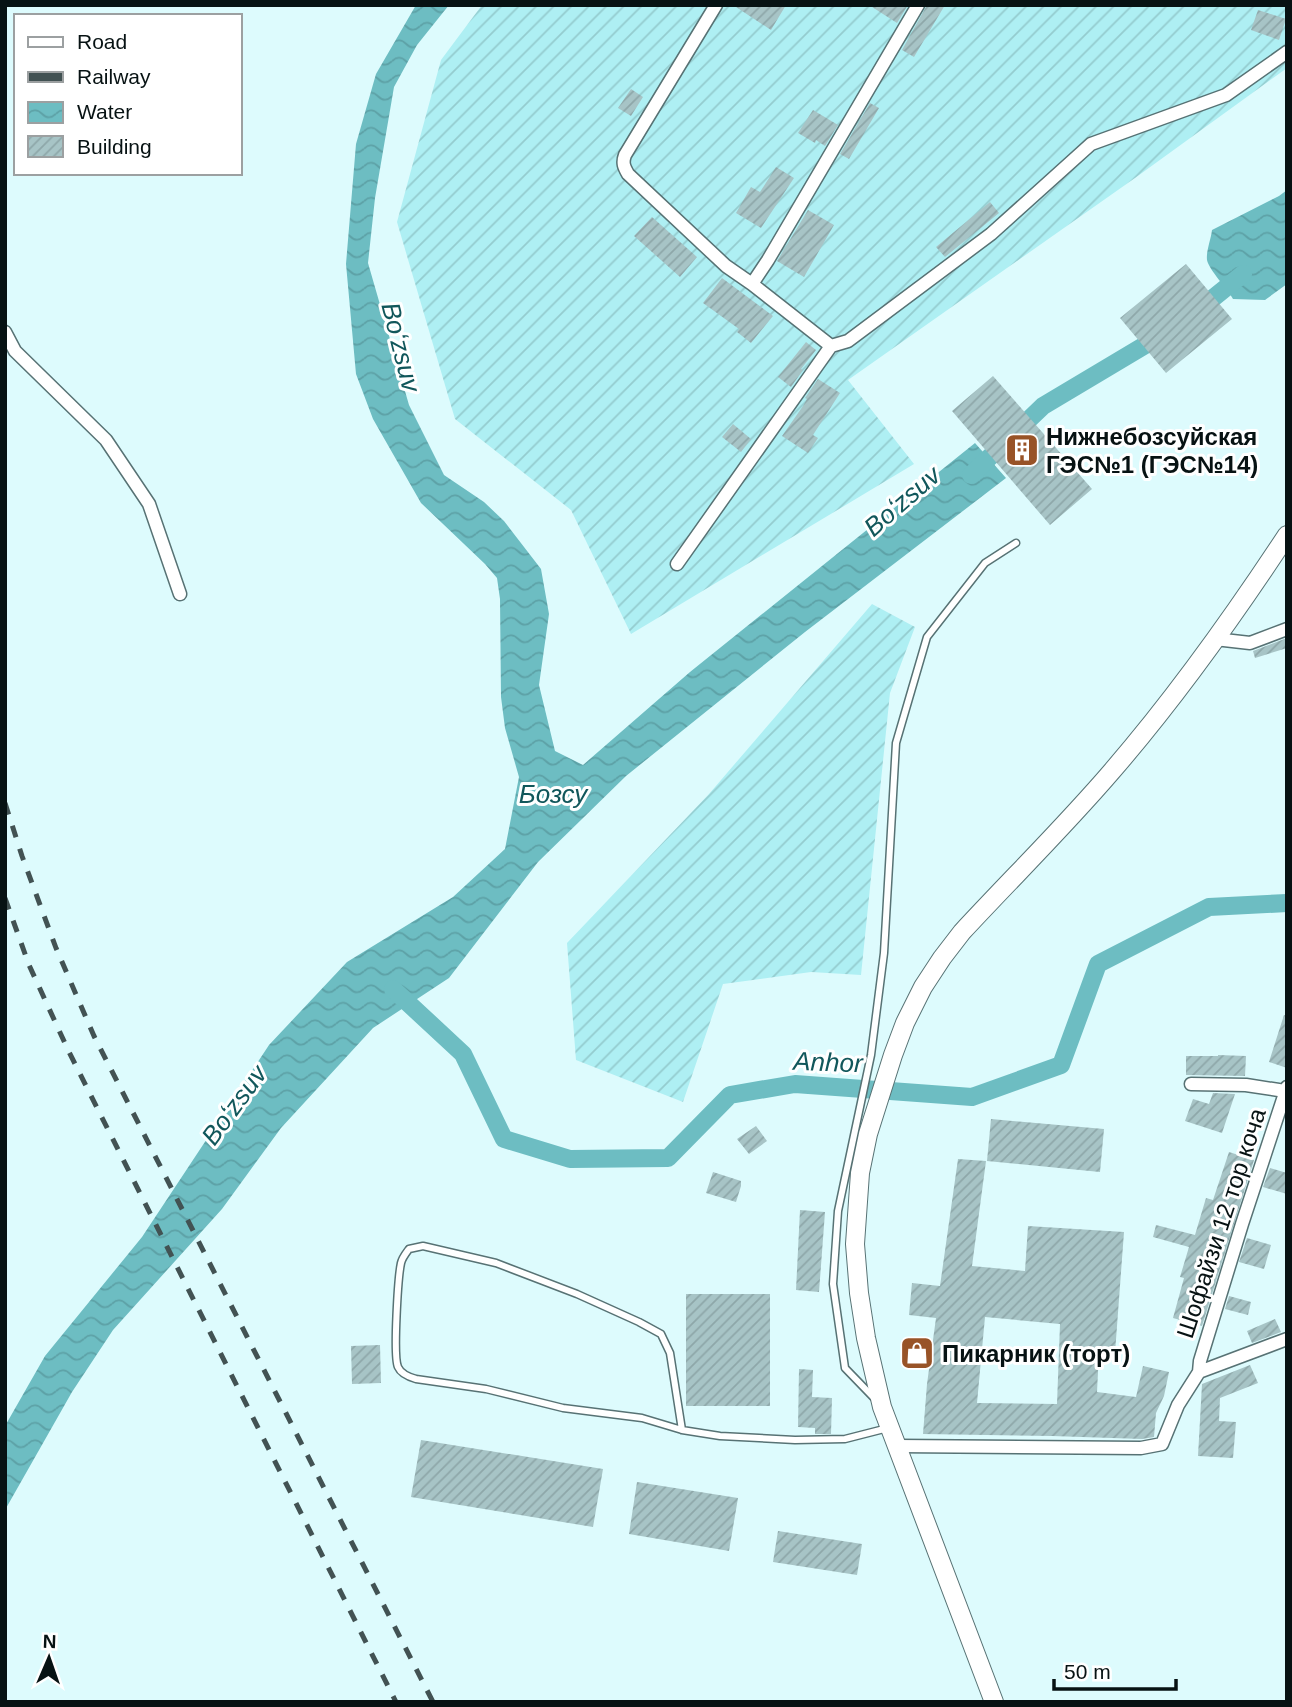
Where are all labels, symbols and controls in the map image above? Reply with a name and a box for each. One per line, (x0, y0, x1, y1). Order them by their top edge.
legend (14, 14, 242, 175)
text: Road (77, 30, 127, 53)
text: Railway (77, 65, 151, 88)
text: Water (77, 100, 132, 123)
text: Building (77, 135, 152, 158)
water label: Boʻzsuv (375, 299, 427, 397)
place label: Нижнебозсуйская ГЭС№1 (ГЭС№14) (1046, 423, 1258, 478)
building icon: Нижнебозсуйская ГЭС№1 (ГЭС№14) (1003, 431, 1041, 469)
water label: Boʻzsuv (858, 459, 948, 542)
water label: Бозсу (519, 779, 589, 809)
water label: Anhor (791, 1046, 865, 1078)
water label: Boʻzsuv (195, 1058, 274, 1151)
street label: Шофайзи 12 тор коча (1171, 1104, 1271, 1341)
shop icon: Пикарник (торт) (898, 1334, 936, 1372)
place label: Пикарник (торт) (942, 1340, 1130, 1367)
north arrow (14, 1623, 84, 1693)
text: N (42, 1631, 57, 1652)
scale bar (1054, 1648, 1176, 1692)
text: 50 m (1064, 1660, 1111, 1683)

